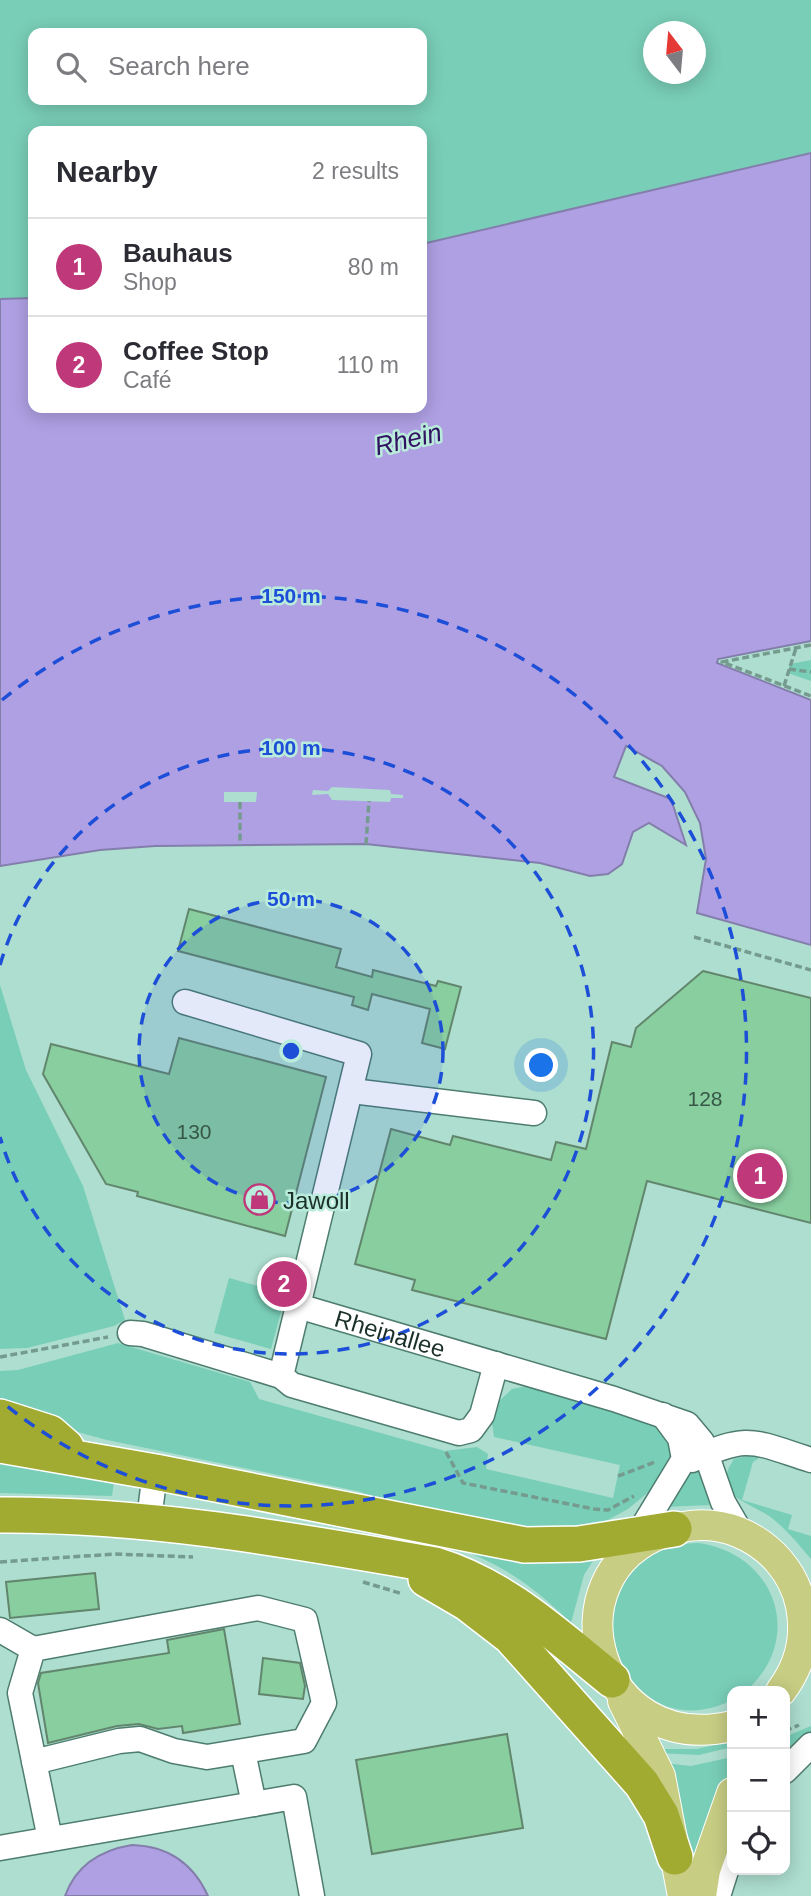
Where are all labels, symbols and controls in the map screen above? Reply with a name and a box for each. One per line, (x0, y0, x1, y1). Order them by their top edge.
north arrow (643, 21, 706, 84)
search box (28, 28, 427, 105)
icon: search (52, 48, 90, 86)
text: Search here (108, 51, 250, 81)
text: Nearby (56, 155, 158, 188)
text: 2 results (312, 158, 399, 184)
text: Bauhaus (123, 238, 233, 268)
text: 1 (73, 254, 85, 280)
text: 80 m (348, 254, 399, 280)
text: Shop (123, 269, 177, 295)
text: Coffee Stop (123, 336, 269, 366)
text: 2 (73, 352, 85, 378)
text: 110 m (337, 352, 399, 378)
text: Café (123, 367, 172, 393)
water label: Rhein (372, 417, 444, 461)
text: 150 m (261, 584, 321, 607)
text: 100 m (261, 736, 321, 759)
text: 50 m (267, 887, 315, 910)
centre of rings (279, 1039, 303, 1063)
your location (524, 1048, 558, 1082)
house number: 128 (687, 1087, 723, 1110)
house number: 130 (176, 1120, 212, 1143)
pin: 1 (737, 1150, 783, 1202)
shop icon: Jawoll (243, 1183, 277, 1217)
place label: Jawoll (283, 1187, 350, 1214)
pin: 2 (261, 1258, 307, 1310)
street label: Rheinallee (332, 1304, 448, 1362)
map controls (727, 1686, 790, 1875)
button: + (727, 1686, 790, 1749)
button: − (727, 1749, 790, 1812)
button: locate (727, 1812, 790, 1875)

